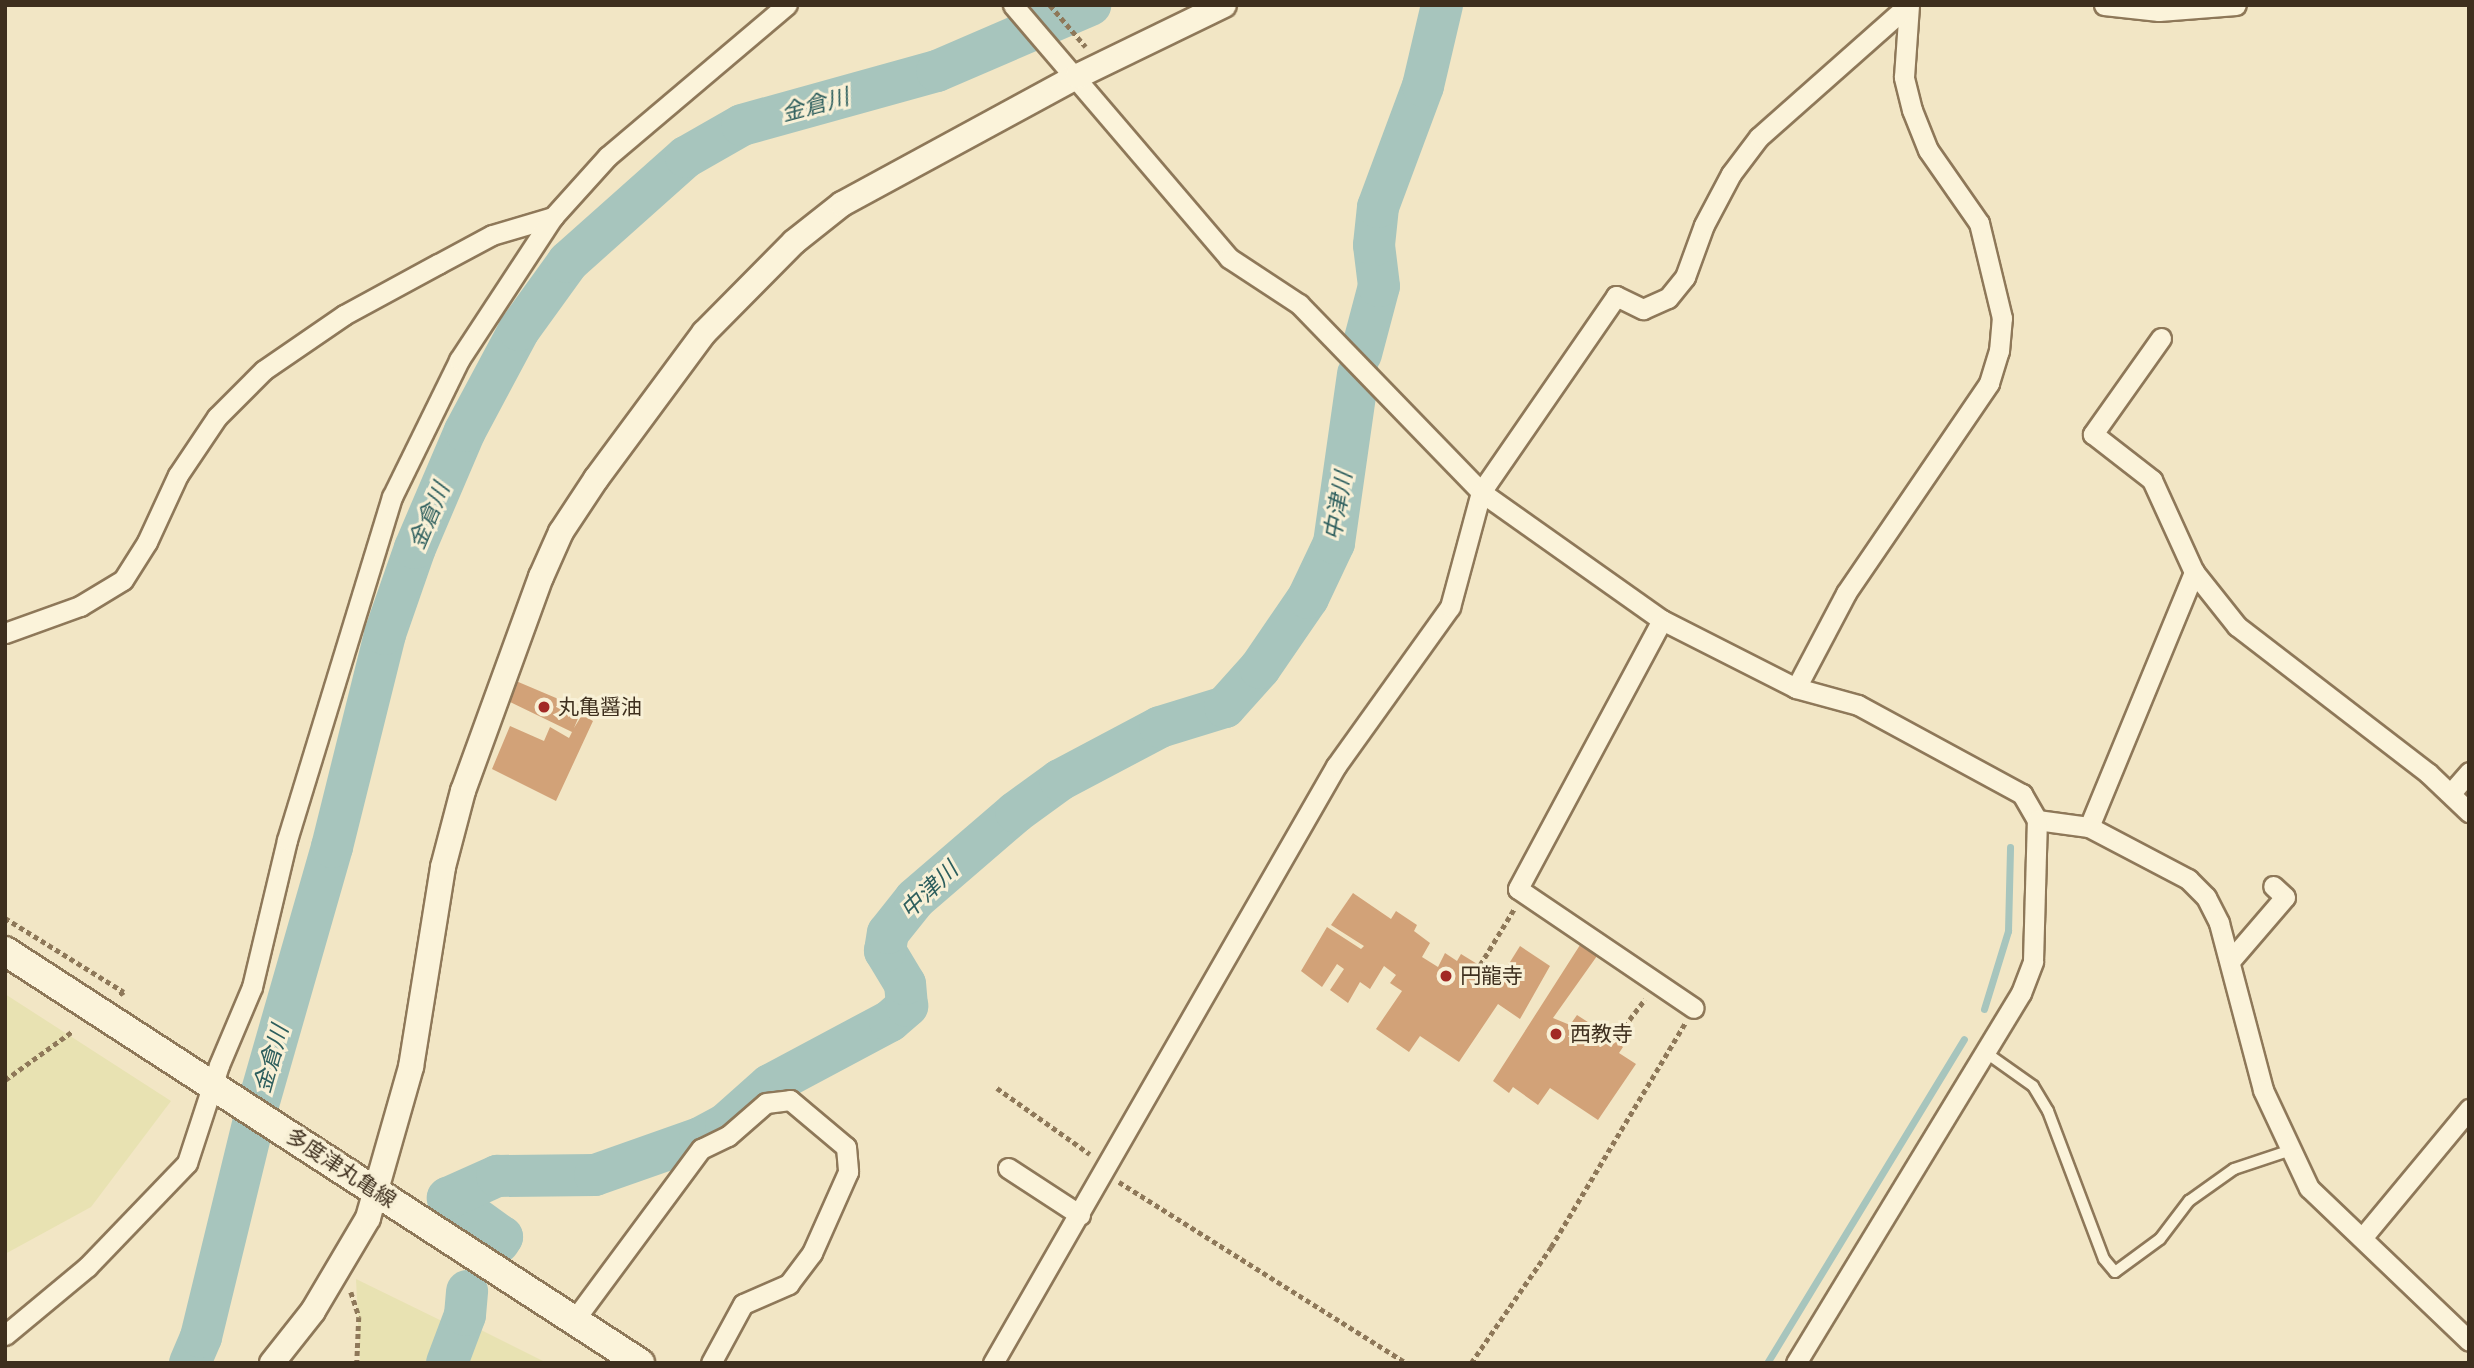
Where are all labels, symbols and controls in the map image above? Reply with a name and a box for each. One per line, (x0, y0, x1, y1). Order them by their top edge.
water label: 金倉川 (778, 83, 852, 127)
water label: 中津川 (1318, 470, 1358, 542)
water label: 金倉川 (403, 479, 455, 553)
place label: 丸亀醤油 (558, 694, 642, 720)
marker: 丸亀醤油 (536, 699, 552, 715)
water label: 中津川 (895, 856, 963, 924)
place label: 円龍寺 (1460, 963, 1523, 989)
marker: 円龍寺 (1438, 968, 1454, 984)
place label: 西教寺 (1570, 1021, 1633, 1047)
water label: 金倉川 (248, 1022, 294, 1096)
marker: 西教寺 (1548, 1026, 1564, 1042)
street label: 多度津丸亀線 (281, 1123, 401, 1213)

